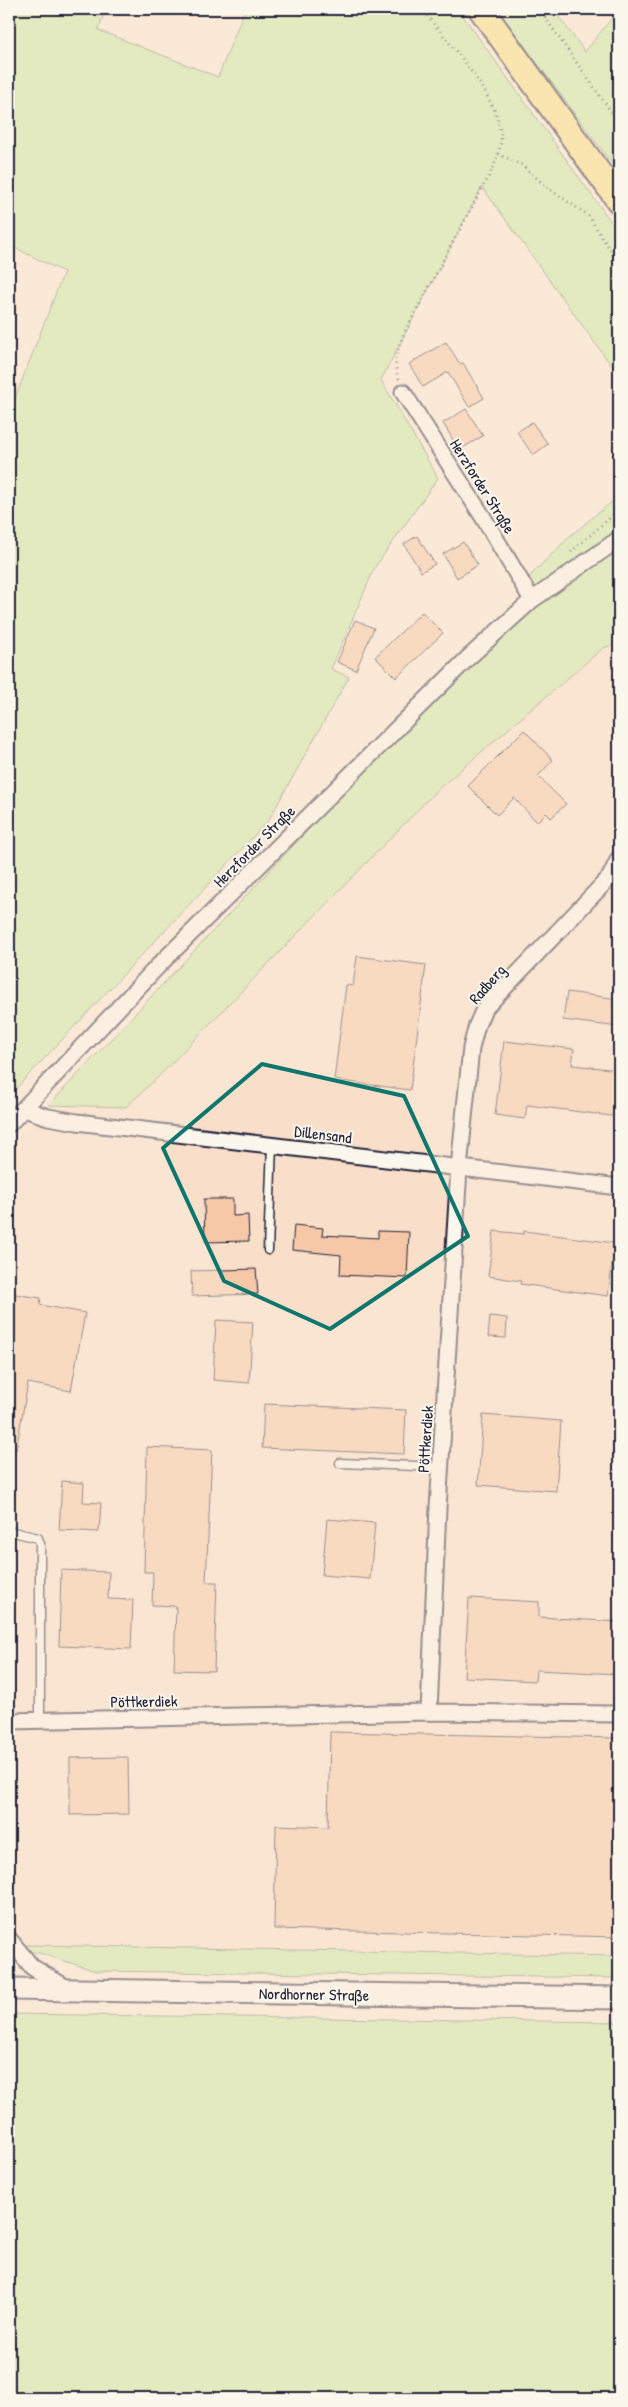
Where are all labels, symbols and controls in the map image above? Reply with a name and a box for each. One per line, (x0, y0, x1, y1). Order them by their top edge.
street label: Herzforder Straße (445, 434, 521, 538)
street label: Herzforder Straße (208, 800, 300, 892)
street label: Radberg (464, 959, 510, 1009)
street label: Dillensand (293, 1120, 353, 1148)
street label: Pöttkerdiek (412, 1404, 438, 1473)
street label: Pöttkerdiek (110, 1689, 178, 1713)
street label: Nordhorner Straße (259, 1982, 370, 2006)

